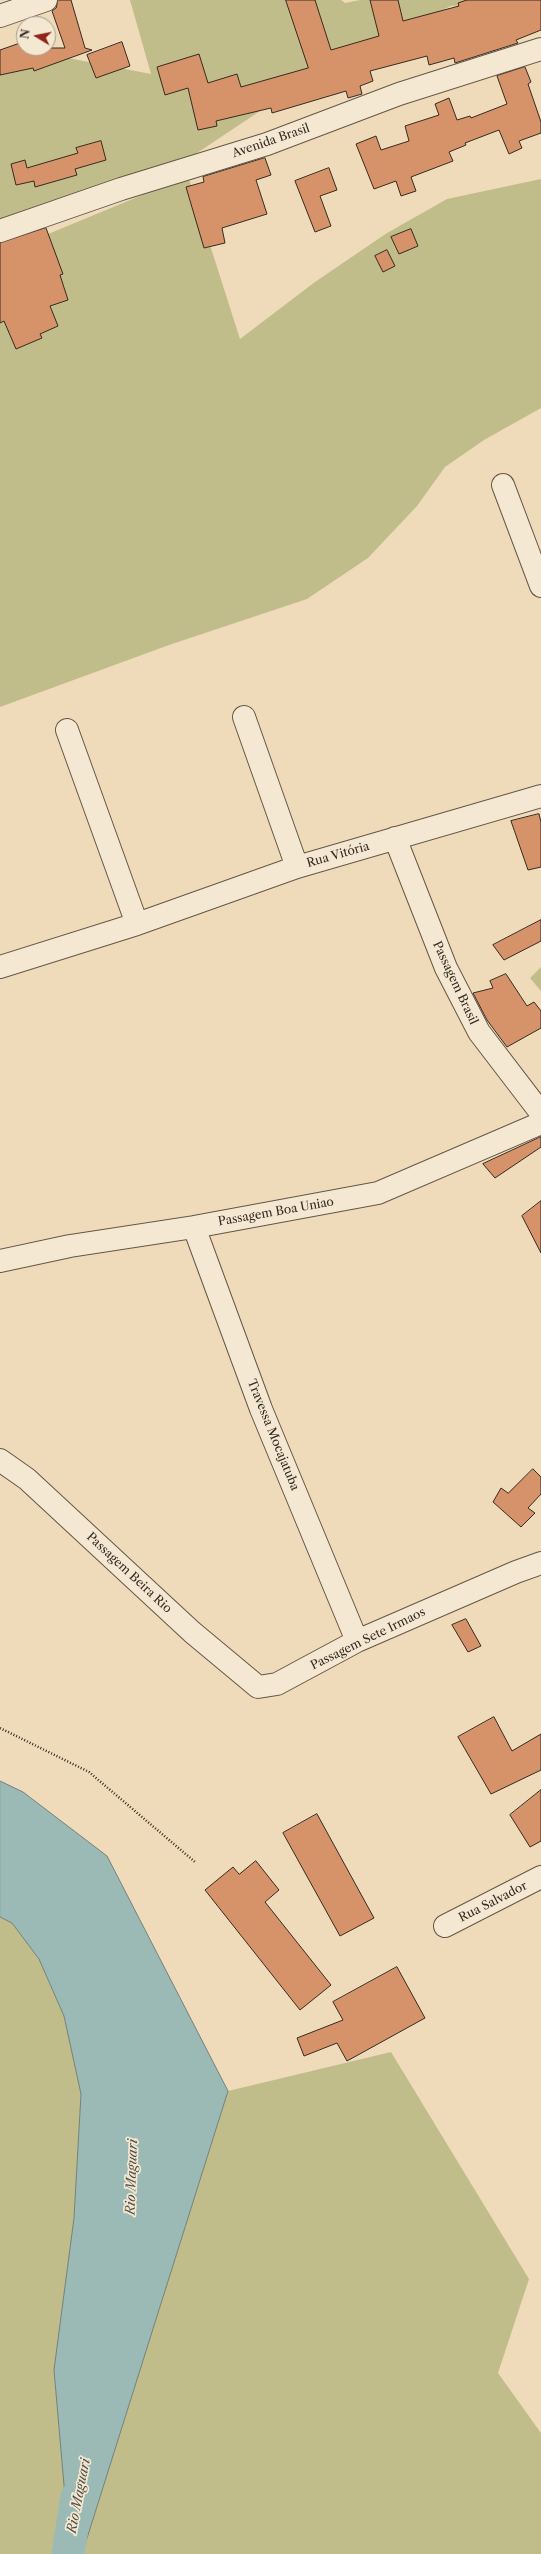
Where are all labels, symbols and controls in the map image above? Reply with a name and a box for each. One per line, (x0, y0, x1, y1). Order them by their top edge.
north arrow (16, 16, 56, 56)
text: N (17, 28, 33, 40)
street label: Avenida Brasil (230, 121, 312, 161)
street label: Rua Vitória (305, 839, 371, 871)
street label: Passagem Brasil (429, 939, 481, 1027)
street label: Passagem Boa Uniao (217, 1195, 335, 1229)
street label: Travessa Mocajatuba (244, 1377, 302, 1493)
street label: Passagem Beira Rio (83, 1530, 175, 1616)
street label: Passagem Sete Irmaos (308, 1605, 428, 1673)
street label: Rua Salvador (456, 1879, 530, 1925)
water label: Rio Maguari (123, 2139, 141, 2215)
water label: Rio Maguari (64, 2457, 94, 2535)

